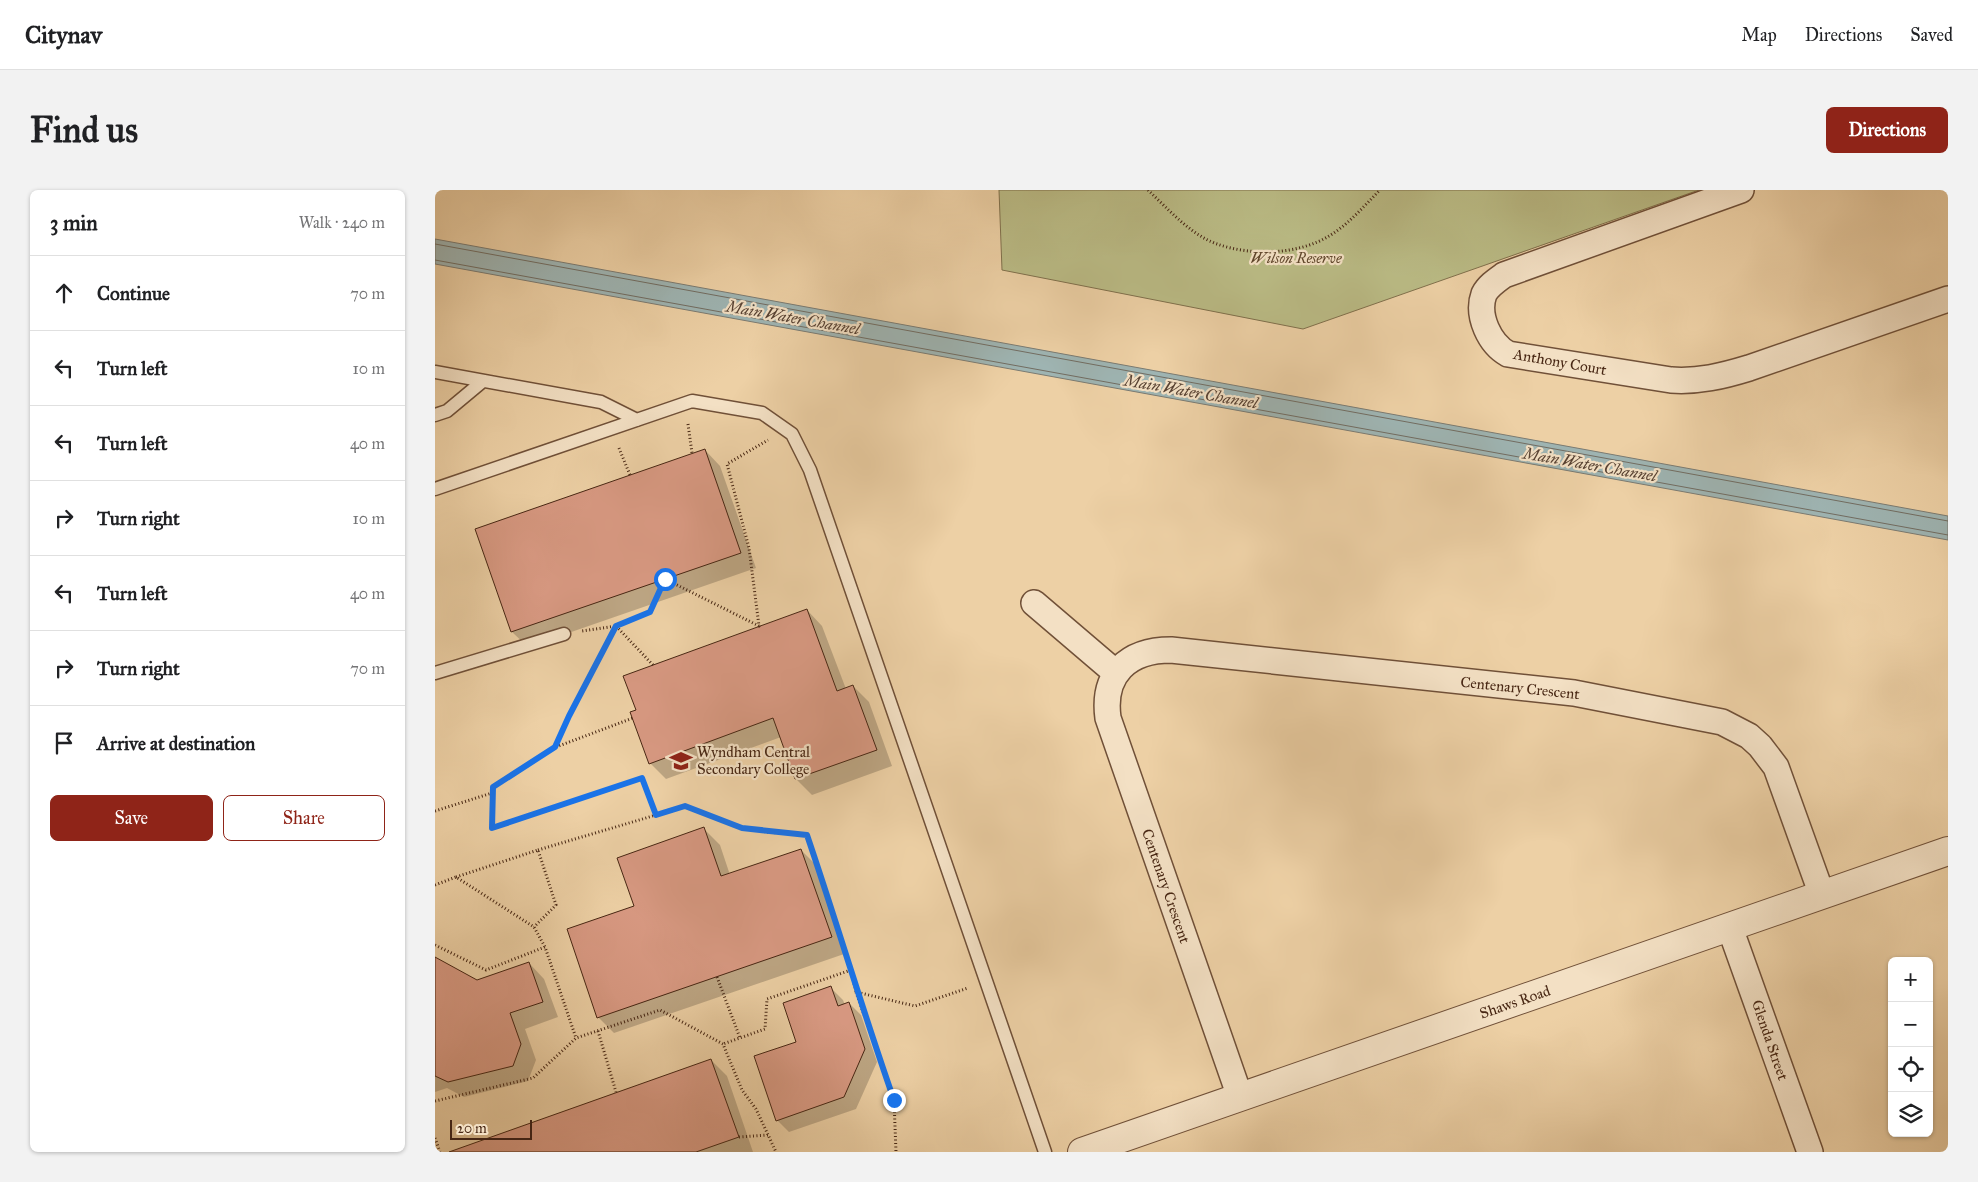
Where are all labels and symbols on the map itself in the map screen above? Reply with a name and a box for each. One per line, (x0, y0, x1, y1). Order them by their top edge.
park label: Wilson Reserve (1251, 249, 1342, 267)
water label: Main Water Channel (723, 296, 863, 339)
street label: Anthony Court (1511, 345, 1609, 379)
water label: Main Water Channel (1121, 370, 1261, 413)
water label: Main Water Channel (1520, 443, 1660, 486)
route start (654, 568, 677, 591)
street label: Centenary Crescent (1459, 673, 1581, 703)
place label: Wyndham Central Secondary College (697, 743, 811, 778)
school or university icon: Wyndham Central Secondary College (668, 748, 694, 774)
street label: Centenary Crescent (1138, 826, 1194, 946)
street label: Shaws Road (1477, 981, 1553, 1023)
street label: Glenda Street (1748, 997, 1792, 1083)
route end (883, 1089, 906, 1112)
scale bar (450, 1117, 533, 1140)

